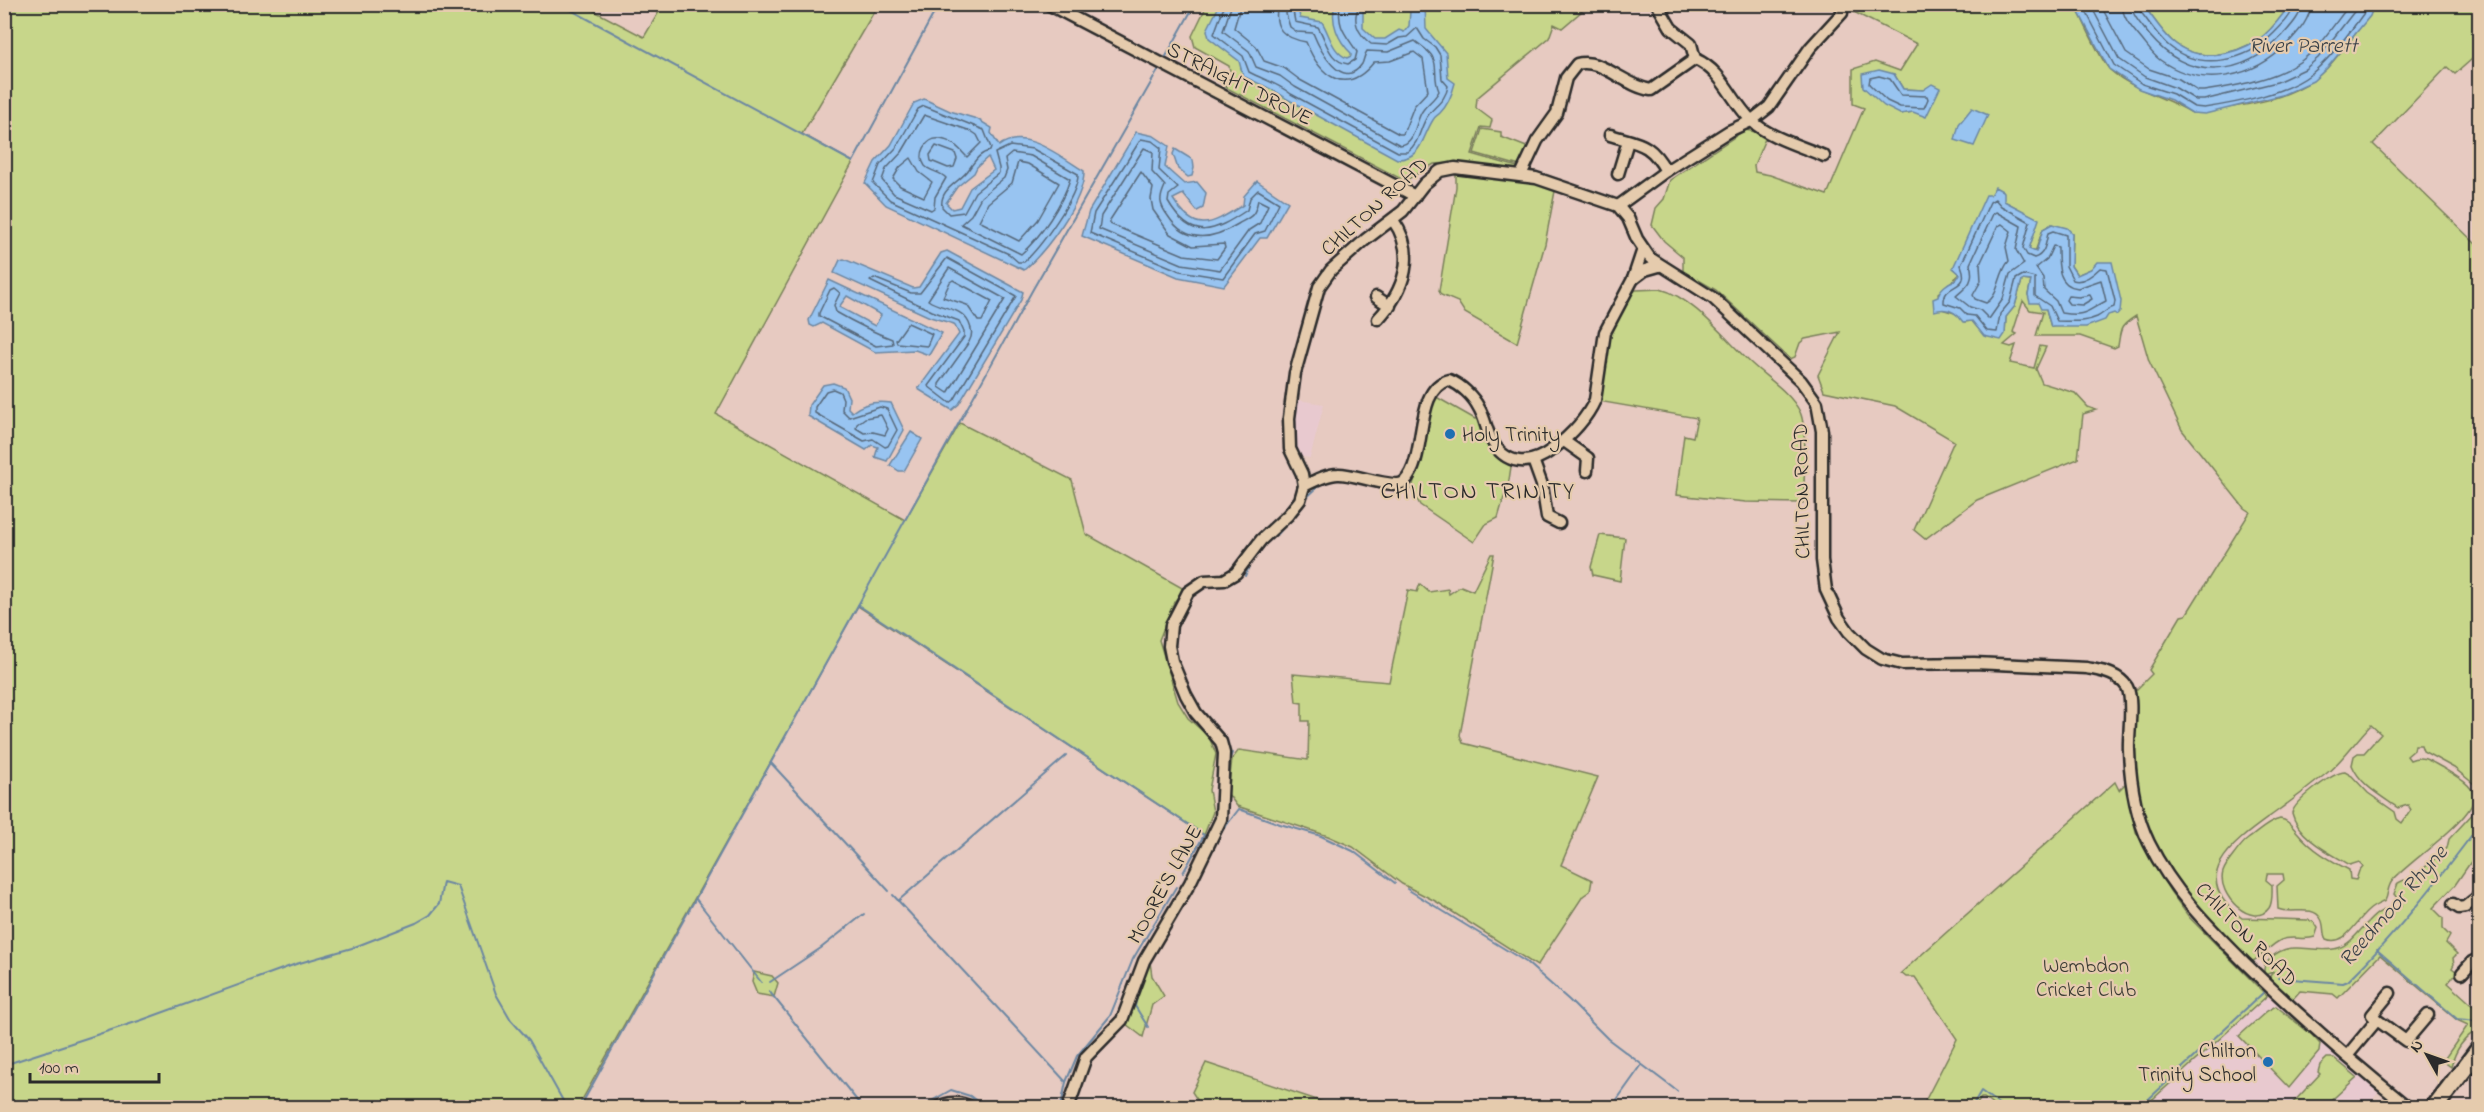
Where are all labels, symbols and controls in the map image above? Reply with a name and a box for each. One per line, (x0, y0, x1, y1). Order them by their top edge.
water label: River Parrett (2248, 31, 2360, 63)
street label: STRAIGHT DROVE (1161, 35, 1317, 134)
street label: CHILTON ROAD (1315, 151, 1436, 264)
place label: Holy Trinity (1462, 421, 1560, 453)
street label: CHILTON ROAD (1787, 423, 1819, 559)
marker: Holy Trinity (1443, 427, 1457, 441)
district label: CHILTON TRINITY (1380, 475, 1576, 510)
street label: MOORE'S LANE (1121, 820, 1211, 950)
water label: Reedmoor Rhyne (2332, 838, 2457, 975)
street label: CHILTON ROAD (2188, 876, 2303, 995)
park label: Wembdon Cricket Club (2036, 952, 2136, 1006)
north arrow (2397, 1025, 2457, 1085)
text: N (2404, 1035, 2430, 1058)
place label: Chilton Trinity School (2138, 1037, 2256, 1093)
scale bar (30, 1046, 159, 1084)
marker: Chilton Trinity School (2261, 1055, 2275, 1069)
text: 100 m (39, 1056, 79, 1082)

